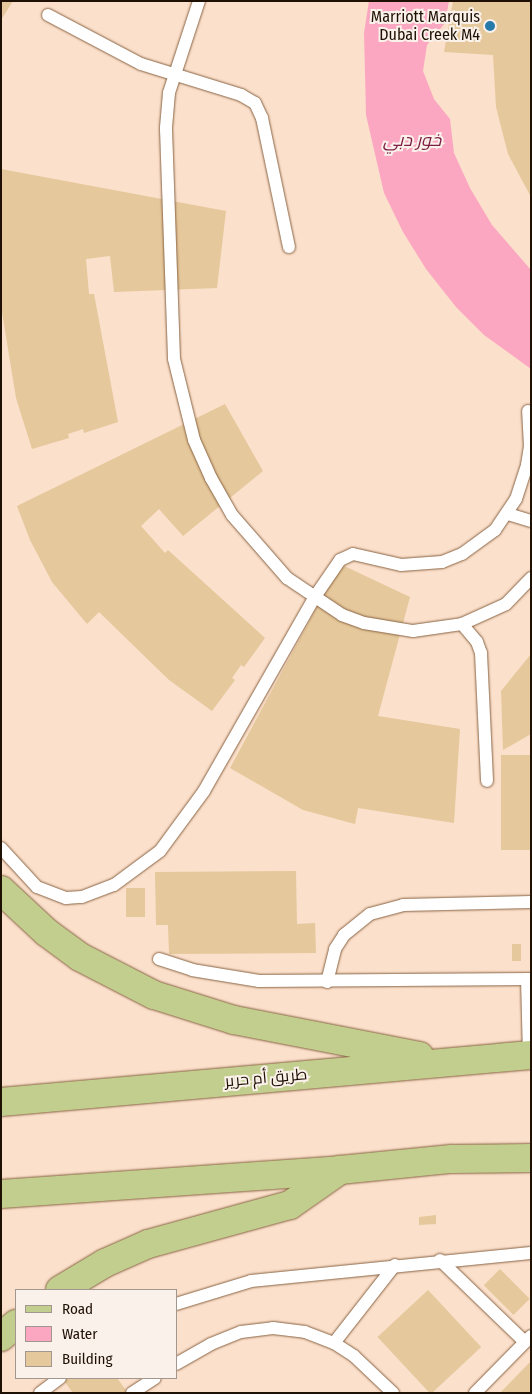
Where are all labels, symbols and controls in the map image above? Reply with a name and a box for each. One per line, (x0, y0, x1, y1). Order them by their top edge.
place label: Marriott Marquis Dubai Creek M4 (371, 7, 480, 45)
marker: Marriott Marquis Dubai Creek M4 (484, 20, 496, 32)
water label: خور دبي (383, 129, 441, 151)
street label: طريق أم حرير (224, 1065, 308, 1091)
legend (15, 1289, 178, 1379)
text: Road (62, 1300, 93, 1318)
text: Water (62, 1325, 97, 1343)
text: Building (62, 1350, 113, 1368)

